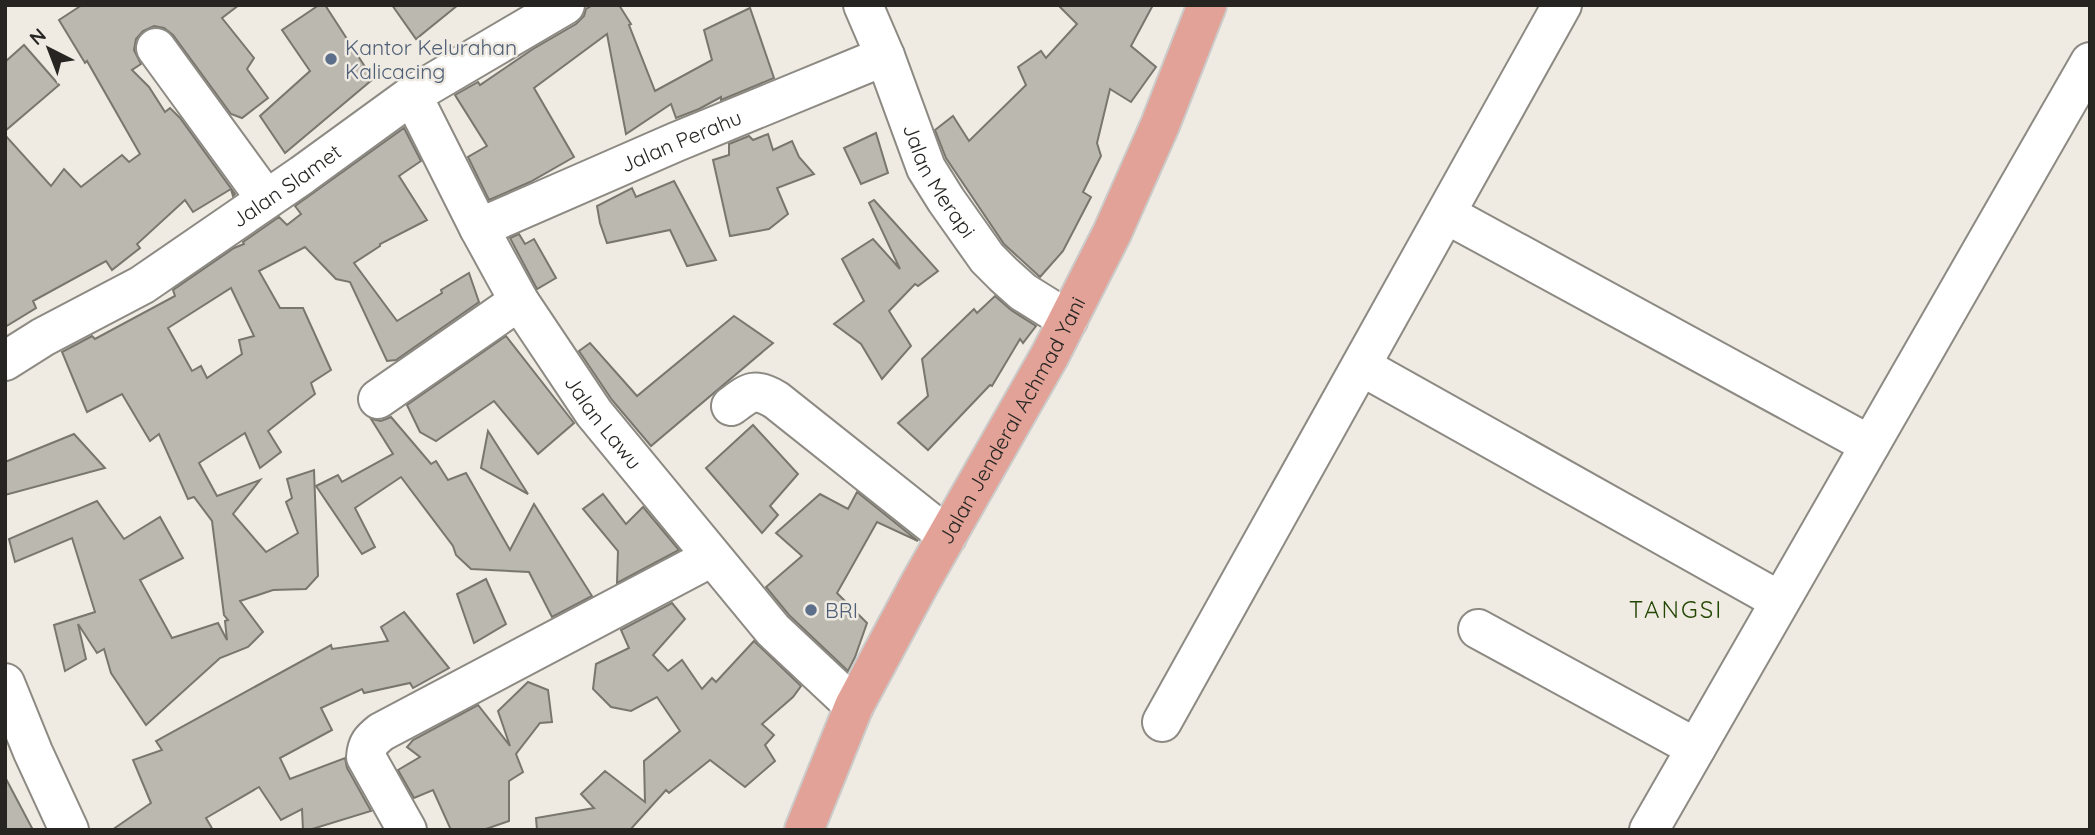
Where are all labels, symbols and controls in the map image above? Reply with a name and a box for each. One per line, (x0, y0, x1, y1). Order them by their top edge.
north arrow (14, 14, 84, 84)
text: N (24, 23, 51, 50)
place label: Kantor Kelurahan Kalicacing (345, 34, 517, 84)
marker: Kantor Kelurahan Kalicacing (323, 51, 339, 67)
street label: Jalan Perahu (616, 104, 745, 178)
street label: Jalan Merapi (898, 120, 981, 243)
street label: Jalan Slamet (226, 138, 346, 233)
street label: Jalan Jenderal Achmad Yani (932, 292, 1091, 549)
street label: Jalan Lawu (559, 370, 648, 474)
district label: TANGSI (1629, 594, 1723, 624)
place label: BRI (825, 597, 858, 623)
marker: BRI (803, 602, 819, 618)

